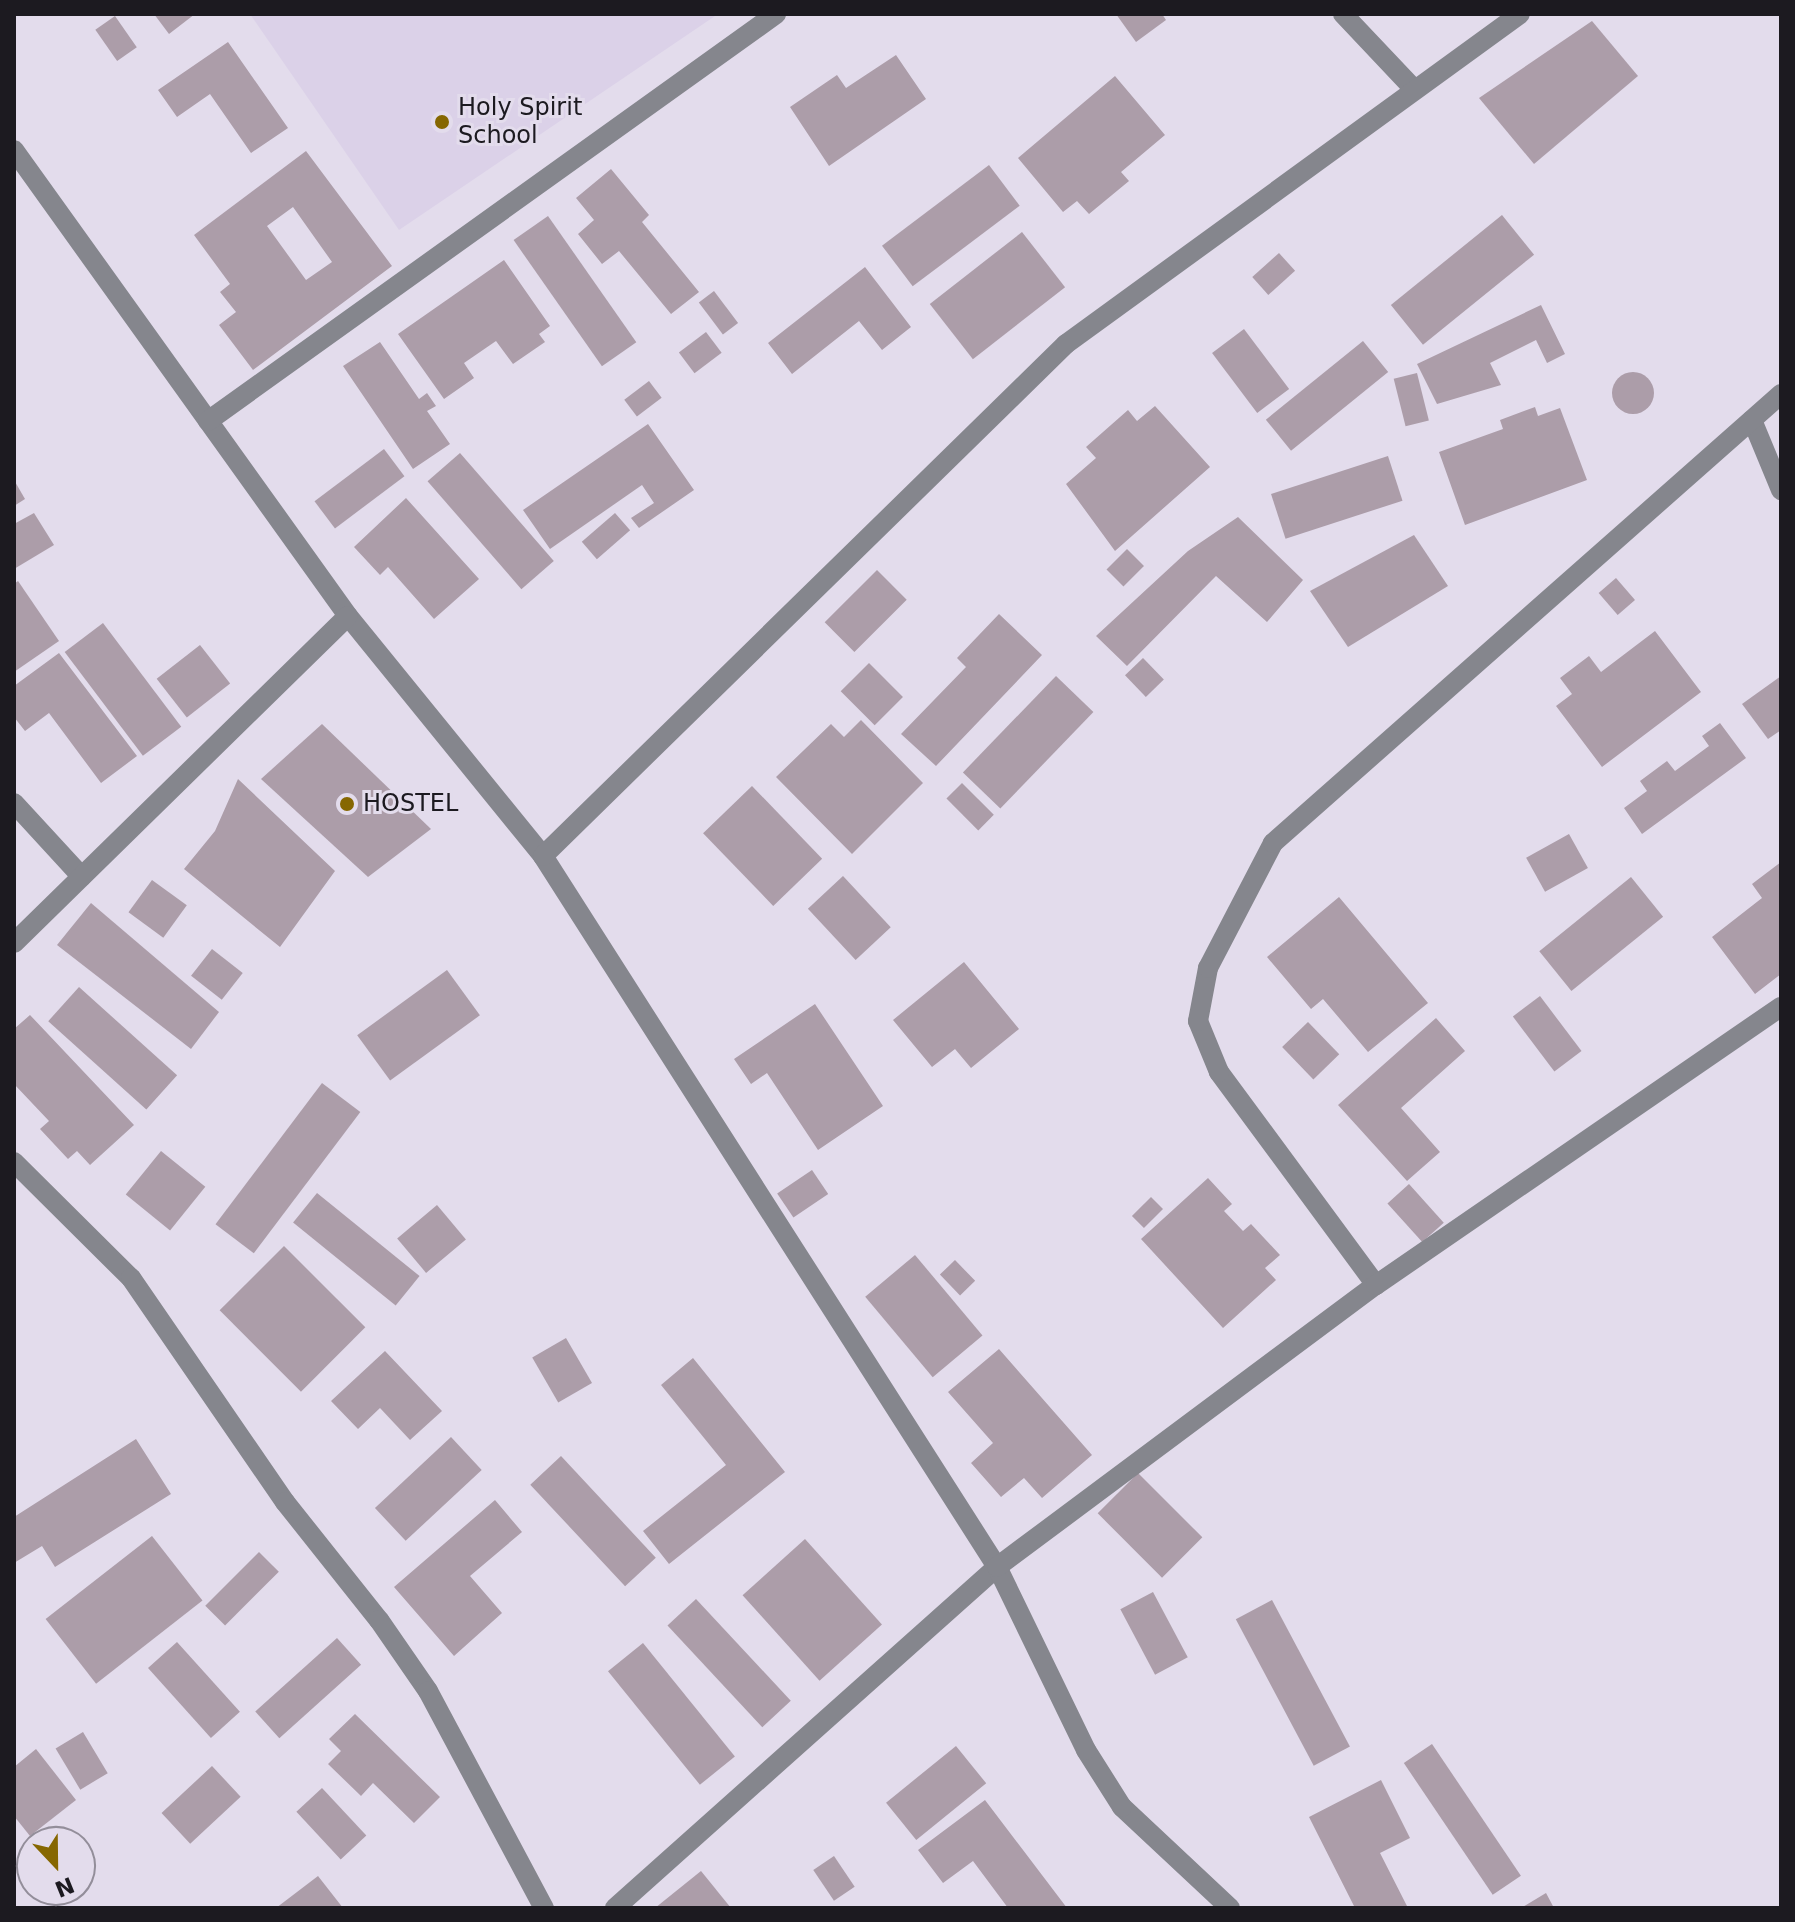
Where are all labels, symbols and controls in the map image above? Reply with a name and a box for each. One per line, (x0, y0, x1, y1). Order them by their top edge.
place label: Holy Spirit School (458, 94, 582, 150)
marker: Holy Spirit School (433, 113, 451, 131)
place label: HOSTEL (363, 790, 458, 818)
marker: HOSTEL (338, 795, 356, 813)
north arrow (16, 1826, 96, 1906)
text: N (51, 1872, 78, 1902)

